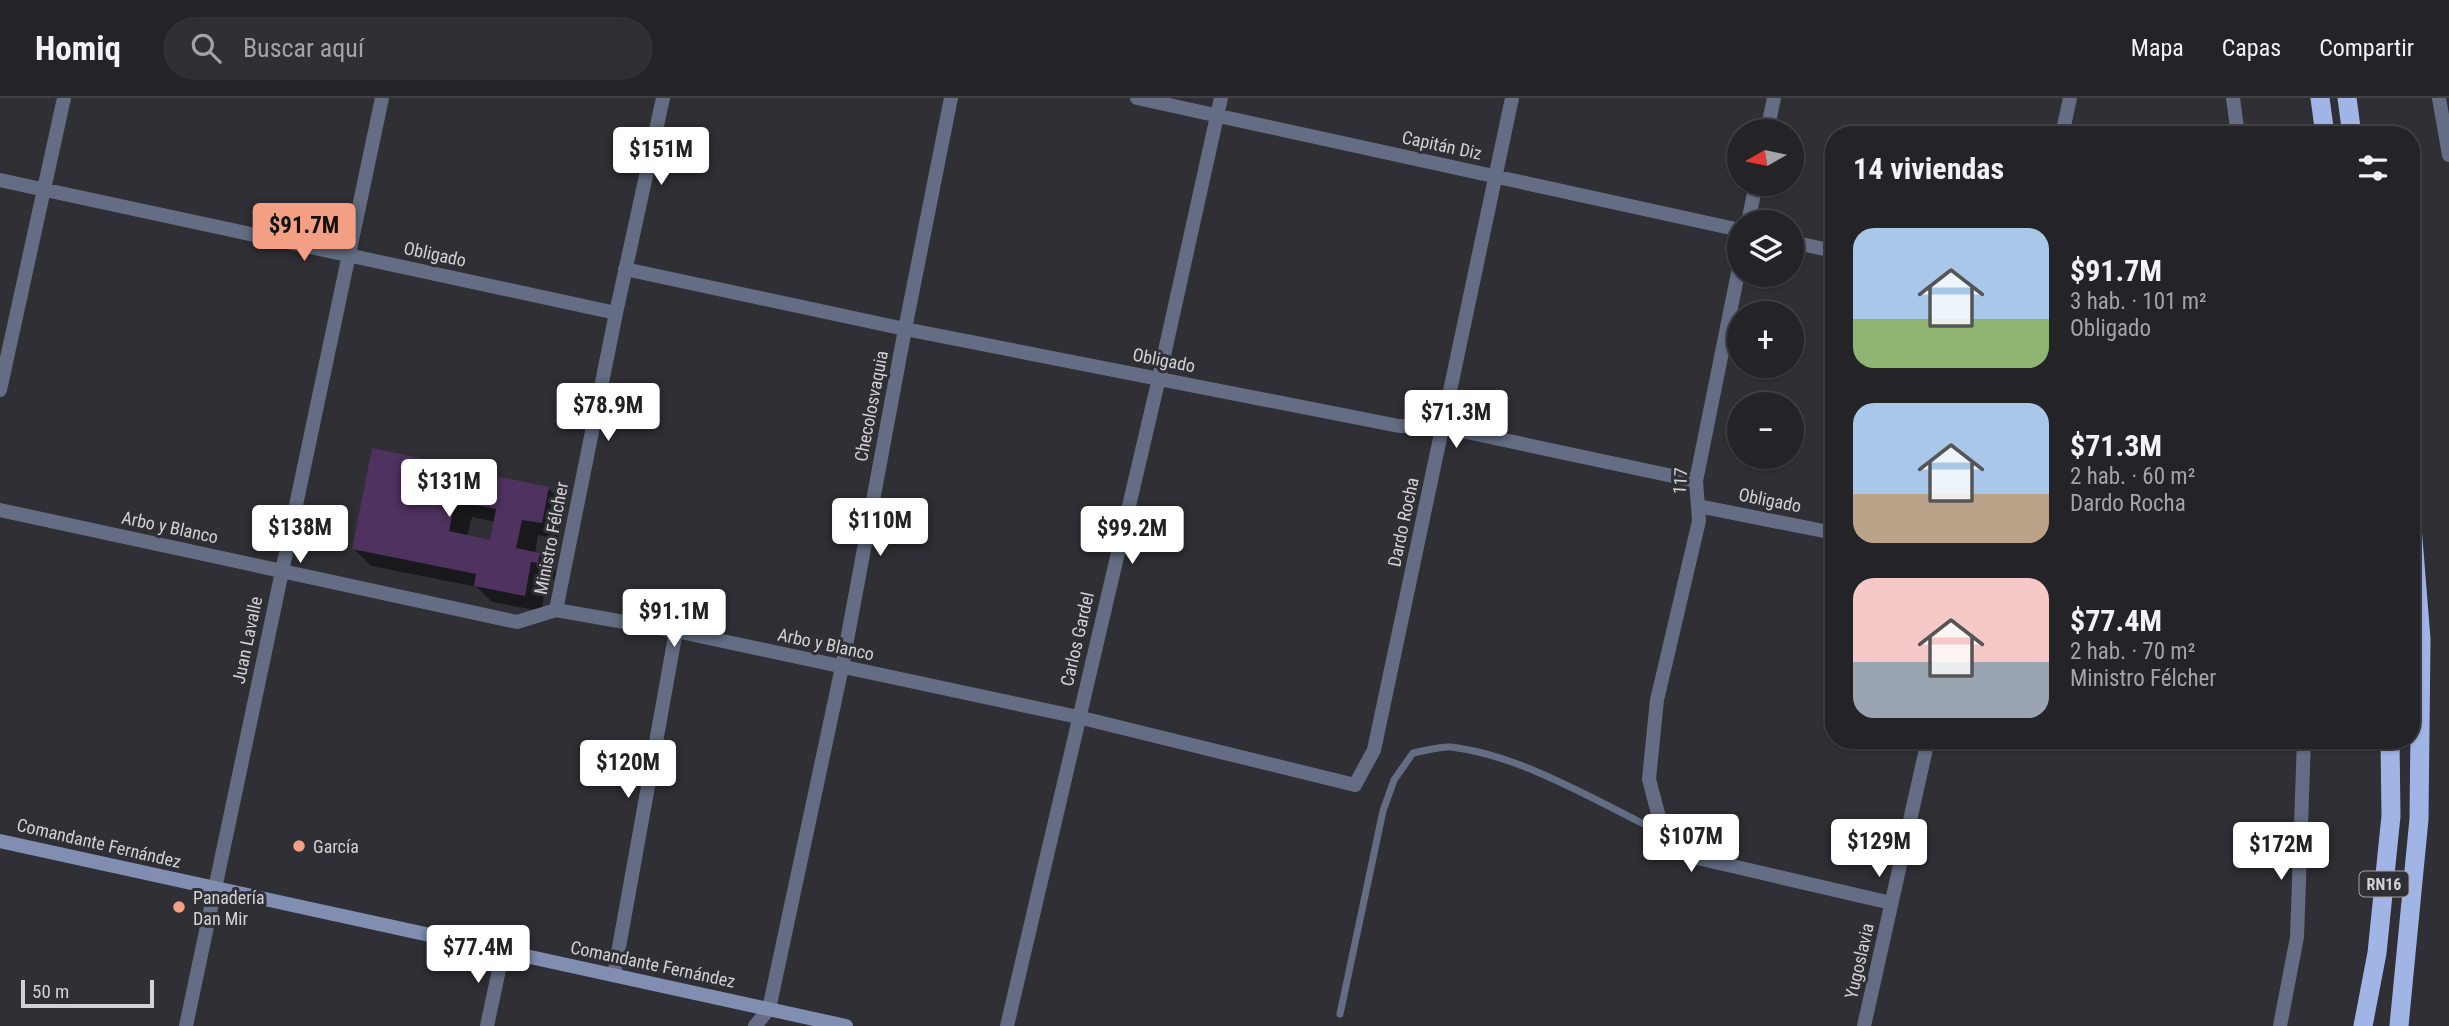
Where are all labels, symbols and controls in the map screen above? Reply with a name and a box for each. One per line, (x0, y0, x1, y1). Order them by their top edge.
search box (163, 17, 653, 80)
text: Homiq (35, 29, 121, 68)
icon: search (187, 29, 225, 67)
text: Buscar aquí (243, 33, 364, 63)
text: Mapa (2131, 34, 2184, 62)
text: Capas (2222, 34, 2281, 62)
text: Compartir (2319, 34, 2414, 62)
north arrow (1727, 119, 1804, 196)
map controls (1727, 119, 1804, 469)
street label: Capitán Diz (1400, 126, 1484, 164)
pin: $151M (612, 127, 710, 187)
text: $151M (629, 136, 693, 163)
icon: filters (2354, 149, 2392, 187)
text: 14 viviendas (1853, 151, 2004, 186)
pin: $91.7M (247, 204, 361, 263)
button: layers (1727, 210, 1804, 287)
text: $91.7M (269, 212, 339, 239)
street label: Obligado (402, 237, 468, 271)
text: $91.7M (2070, 253, 2162, 288)
icon: home (1909, 256, 1993, 340)
text: 3 hab. · 101 m² (2070, 288, 2207, 315)
button: + (1727, 301, 1804, 378)
text: Obligado (2070, 315, 2151, 342)
street label: Obligado (1131, 344, 1197, 376)
street label: Checolosvaquia (850, 349, 892, 463)
pin: $78.9M (551, 384, 665, 443)
pin: $71.3M (1399, 390, 1513, 450)
text: $78.9M (573, 392, 643, 419)
button: − (1727, 392, 1804, 469)
text: $71.3M (1421, 399, 1491, 426)
text: $71.3M (2070, 428, 2162, 463)
icon: home (1909, 431, 1993, 515)
pin: $131M (400, 460, 498, 519)
text: 2 hab. · 60 m² (2070, 463, 2195, 490)
street label: 117 (1669, 467, 1691, 495)
text: $131M (417, 468, 481, 495)
street label: Dardo Rocha (1383, 476, 1423, 568)
street label: Ministro Félcher (530, 479, 572, 596)
street label: Obligado (1737, 484, 1803, 516)
text: Dardo Rocha (2070, 490, 2186, 517)
pin: $110M (831, 498, 929, 558)
pin: $138M (251, 505, 349, 565)
pin: $99.2M (1075, 506, 1189, 566)
street label: Arbo y Blanco (120, 507, 220, 547)
text: $110M (848, 507, 912, 534)
text: $138M (268, 514, 332, 541)
text: $99.2M (1097, 515, 1167, 542)
pin: $91.1M (617, 589, 731, 649)
street label: Carlos Gardel (1056, 590, 1098, 688)
street label: Juan Lavalle (227, 594, 267, 686)
text: $91.1M (639, 598, 709, 625)
text: $77.4M (2070, 603, 2162, 638)
icon: home (1909, 606, 1993, 690)
street label: Arbo y Blanco (776, 624, 876, 664)
text: 2 hab. · 70 m² (2070, 638, 2195, 665)
text: Ministro Félcher (2070, 665, 2216, 692)
pin: $120M (579, 740, 677, 800)
text: $120M (596, 749, 660, 776)
street label: Comandante Fernández (15, 814, 183, 872)
pin: $107M (1642, 814, 1740, 874)
pin: $129M (1830, 820, 1928, 879)
pin: $172M (2232, 822, 2330, 882)
text: $107M (1659, 823, 1723, 850)
text: $129M (1847, 828, 1911, 855)
text: $172M (2249, 831, 2313, 858)
place label: García (313, 836, 359, 857)
marker: García (291, 838, 307, 854)
road number: RN16 (2360, 872, 2408, 897)
place label: Panadería Dan Mir (193, 887, 265, 929)
marker: Panadería Dan Mir (171, 899, 187, 915)
street label: Yugoslavia (1840, 921, 1878, 1001)
pin: $77.4M (421, 926, 535, 985)
text: $77.4M (443, 934, 513, 961)
street label: Comandante Fernández (569, 936, 737, 992)
scale bar (21, 977, 154, 1009)
text: 50 m (32, 980, 69, 1003)

